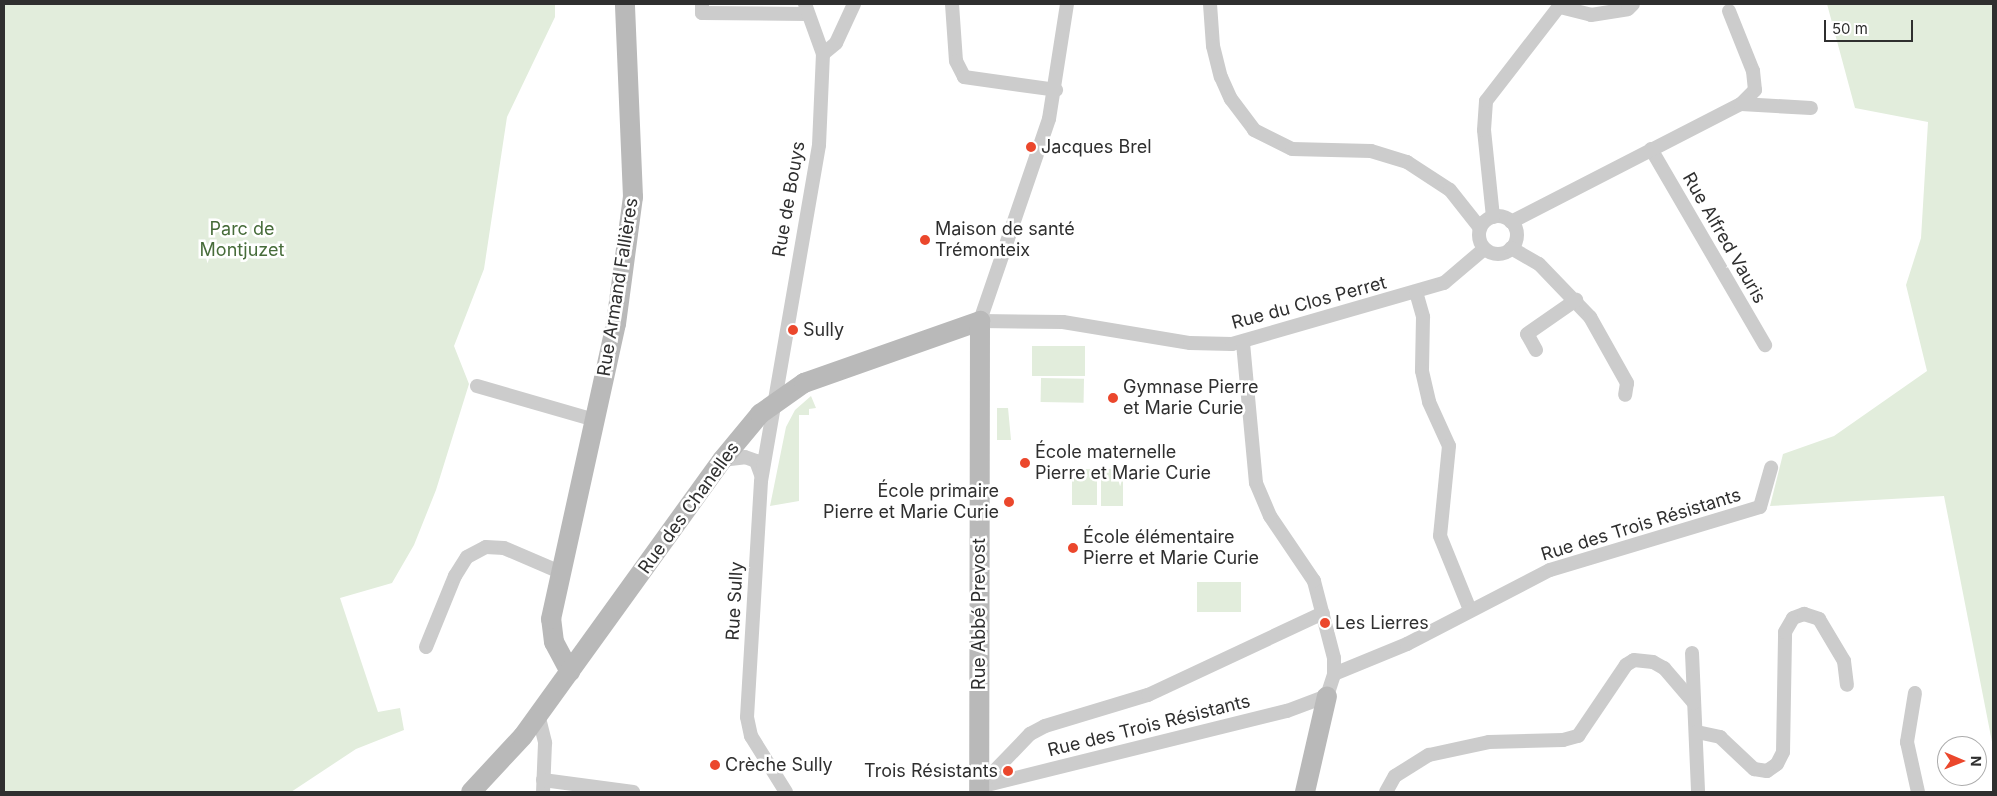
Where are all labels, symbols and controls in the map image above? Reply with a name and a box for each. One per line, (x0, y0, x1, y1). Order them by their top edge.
scale bar (1827, 10, 1916, 42)
text: 50 m (1832, 19, 1868, 38)
place label: Jacques Brel (1041, 136, 1151, 158)
street label: Rue de Bouys (768, 139, 810, 259)
marker: Jacques Brel (1025, 141, 1037, 153)
street label: Rue Alfred Vauris (1678, 169, 1770, 307)
street label: Rue Armand Fallières (593, 196, 643, 378)
park label: Parc de Montjuzet (200, 219, 284, 262)
place label: Maison de santé Trémonteix (935, 219, 1075, 262)
marker: Maison de santé Trémonteix (919, 234, 931, 246)
street label: Rue du Clos Perret (1229, 272, 1389, 334)
place label: Sully (803, 319, 844, 341)
marker: Sully (787, 324, 799, 336)
place label: Gymnase Pierre et Marie Curie (1123, 377, 1258, 419)
marker: Gymnase Pierre et Marie Curie (1107, 392, 1119, 404)
street label: Rue des Chanelles (634, 438, 744, 578)
place label: École maternelle Pierre et Marie Curie (1035, 442, 1211, 484)
marker: École maternelle Pierre et Marie Curie (1019, 457, 1031, 469)
place label: École primaire Pierre et Marie Curie (823, 481, 999, 524)
street label: Rue des Trois Résistants (1538, 484, 1744, 566)
marker: École primaire Pierre et Marie Curie (1003, 496, 1015, 508)
place label: École élémentaire Pierre et Marie Curie (1083, 527, 1259, 570)
street label: Rue Abbé Prevost (968, 538, 990, 690)
marker: École élémentaire Pierre et Marie Curie (1067, 542, 1079, 554)
street label: Rue Sully (722, 561, 748, 641)
place label: Les Lierres (1335, 612, 1429, 634)
marker: Les Lierres (1319, 617, 1331, 629)
street label: Rue des Trois Résistants (1046, 690, 1252, 762)
north arrow (1937, 736, 1987, 786)
place label: Crèche Sully (725, 754, 833, 776)
text: N (1968, 756, 1985, 767)
marker: Crèche Sully (709, 759, 721, 771)
place label: Trois Résistants (864, 760, 998, 782)
marker: Trois Résistants (1002, 765, 1014, 777)

